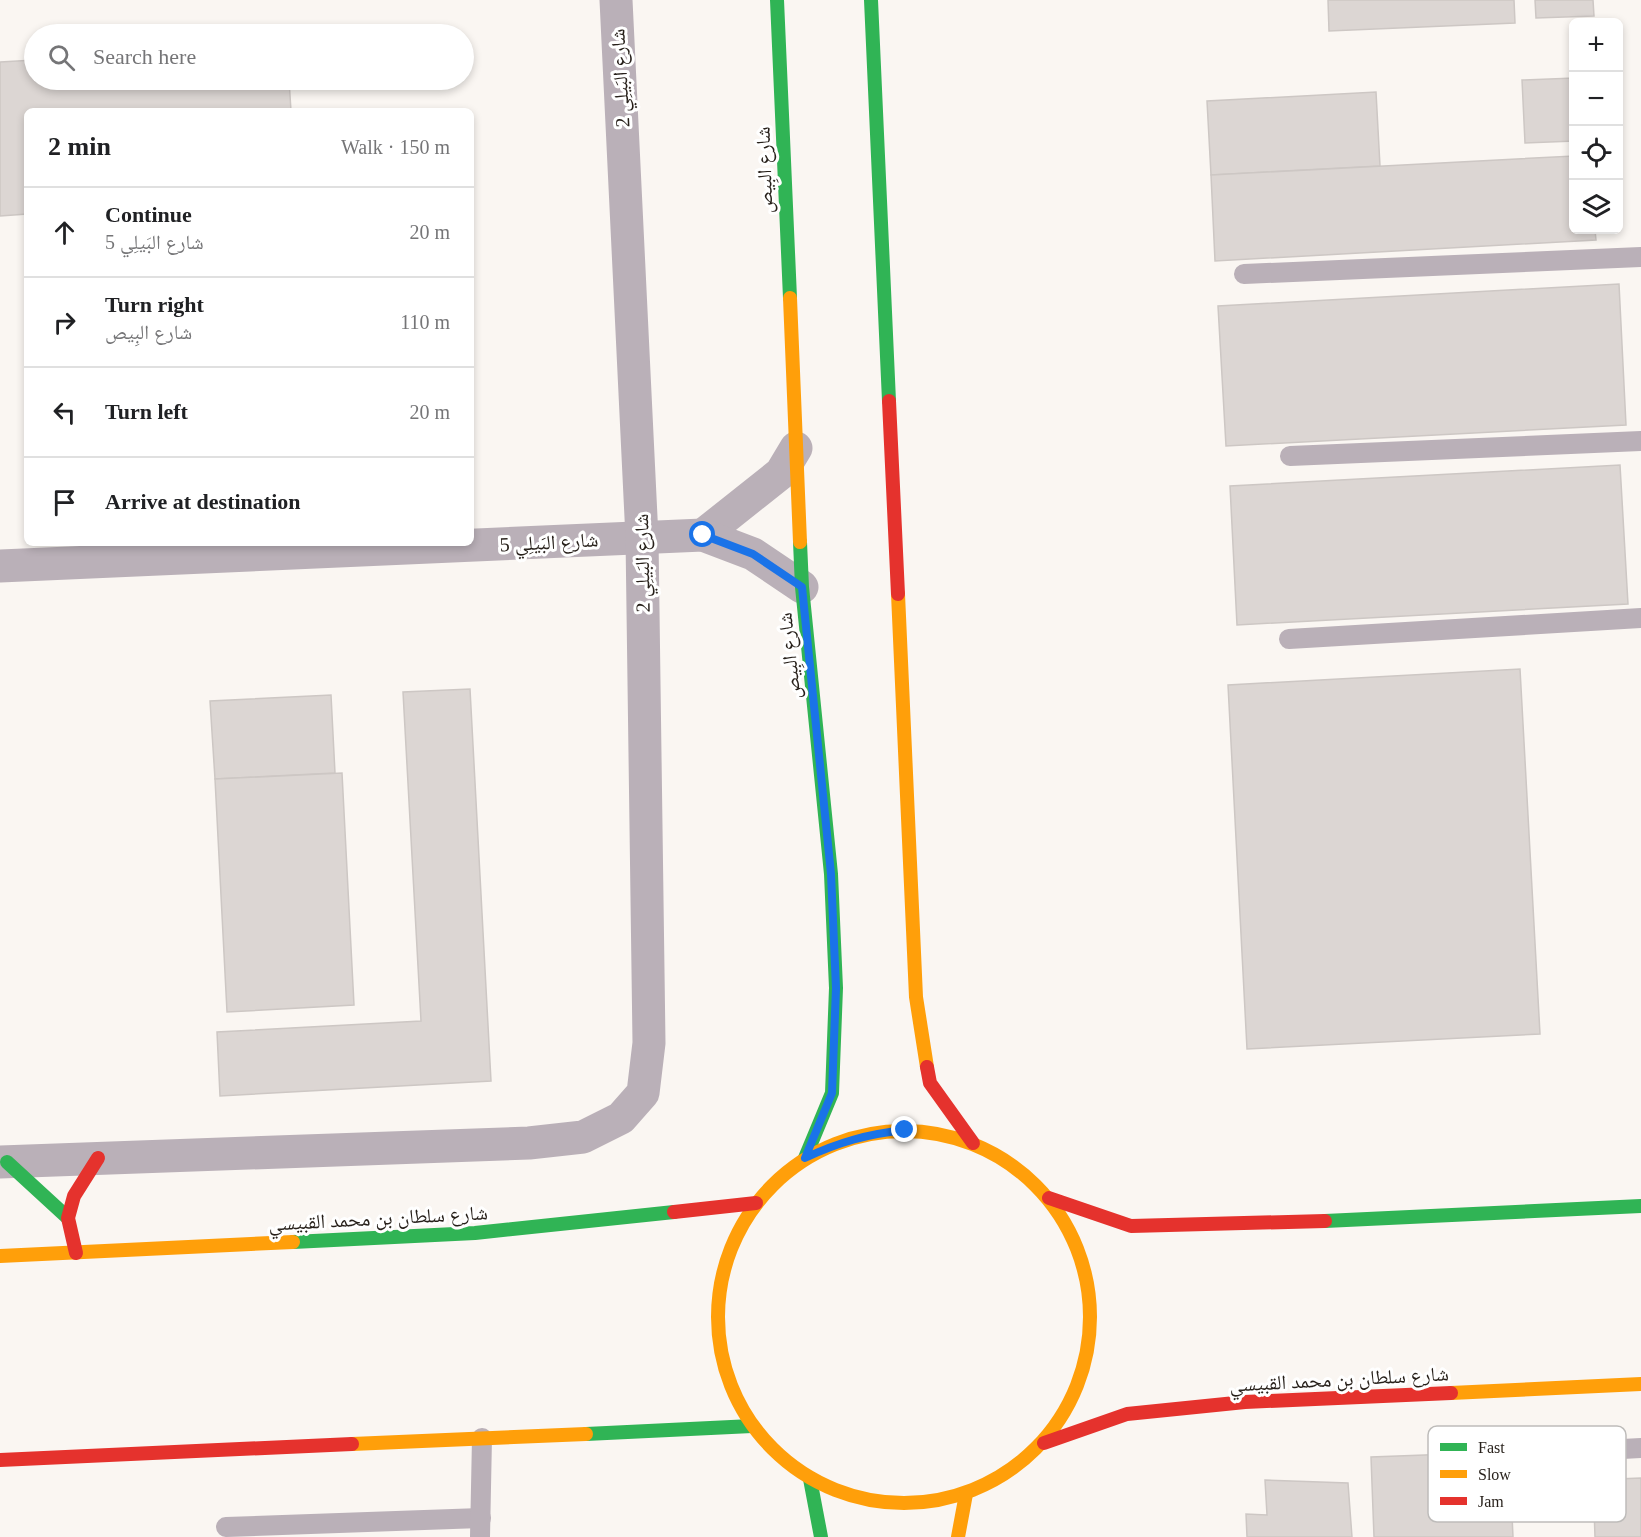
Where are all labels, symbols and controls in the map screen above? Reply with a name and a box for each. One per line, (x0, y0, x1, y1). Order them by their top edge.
map controls (1569, 18, 1623, 234)
button: + (1569, 18, 1623, 72)
search box (24, 24, 474, 90)
street label: شارع البَيلِي 2 (606, 28, 639, 128)
icon: search (45, 41, 78, 74)
text: Search here (93, 44, 196, 69)
button: − (1569, 72, 1623, 126)
street label: شارع البِيص (751, 126, 781, 214)
button: locate (1569, 126, 1623, 180)
text: 2 min (48, 132, 111, 161)
text: Walk · 150 m (341, 136, 450, 158)
button: layers (1569, 180, 1623, 234)
text: Continue (105, 202, 192, 227)
icon: ahead (48, 216, 81, 249)
text: 20 m (409, 221, 450, 243)
text: شارع البَيلِي 5 (105, 231, 204, 253)
text: Turn right (105, 292, 204, 317)
icon: right (48, 306, 81, 339)
text: 110 m (400, 311, 450, 333)
text: شارع البِيص (105, 321, 192, 343)
icon: left (48, 396, 81, 429)
text: Turn left (105, 399, 188, 424)
text: 20 m (409, 401, 450, 423)
icon: arrive (48, 486, 81, 519)
text: Arrive at destination (105, 489, 301, 514)
street label: شارع البَيلِي 2 (630, 513, 659, 613)
route start (689, 521, 715, 547)
street label: شارع البَيلِي 5 (499, 528, 599, 561)
street label: شارع البِيص (774, 611, 808, 700)
route end (891, 1116, 917, 1142)
street label: شارع سلطان بن محمد القبيسي (268, 1201, 488, 1240)
street label: شارع سلطان بن محمد القبيسي (1229, 1362, 1449, 1401)
legend (1428, 1426, 1626, 1522)
text: Fast (1478, 1439, 1505, 1456)
text: Slow (1478, 1466, 1511, 1483)
text: Jam (1478, 1493, 1504, 1510)

